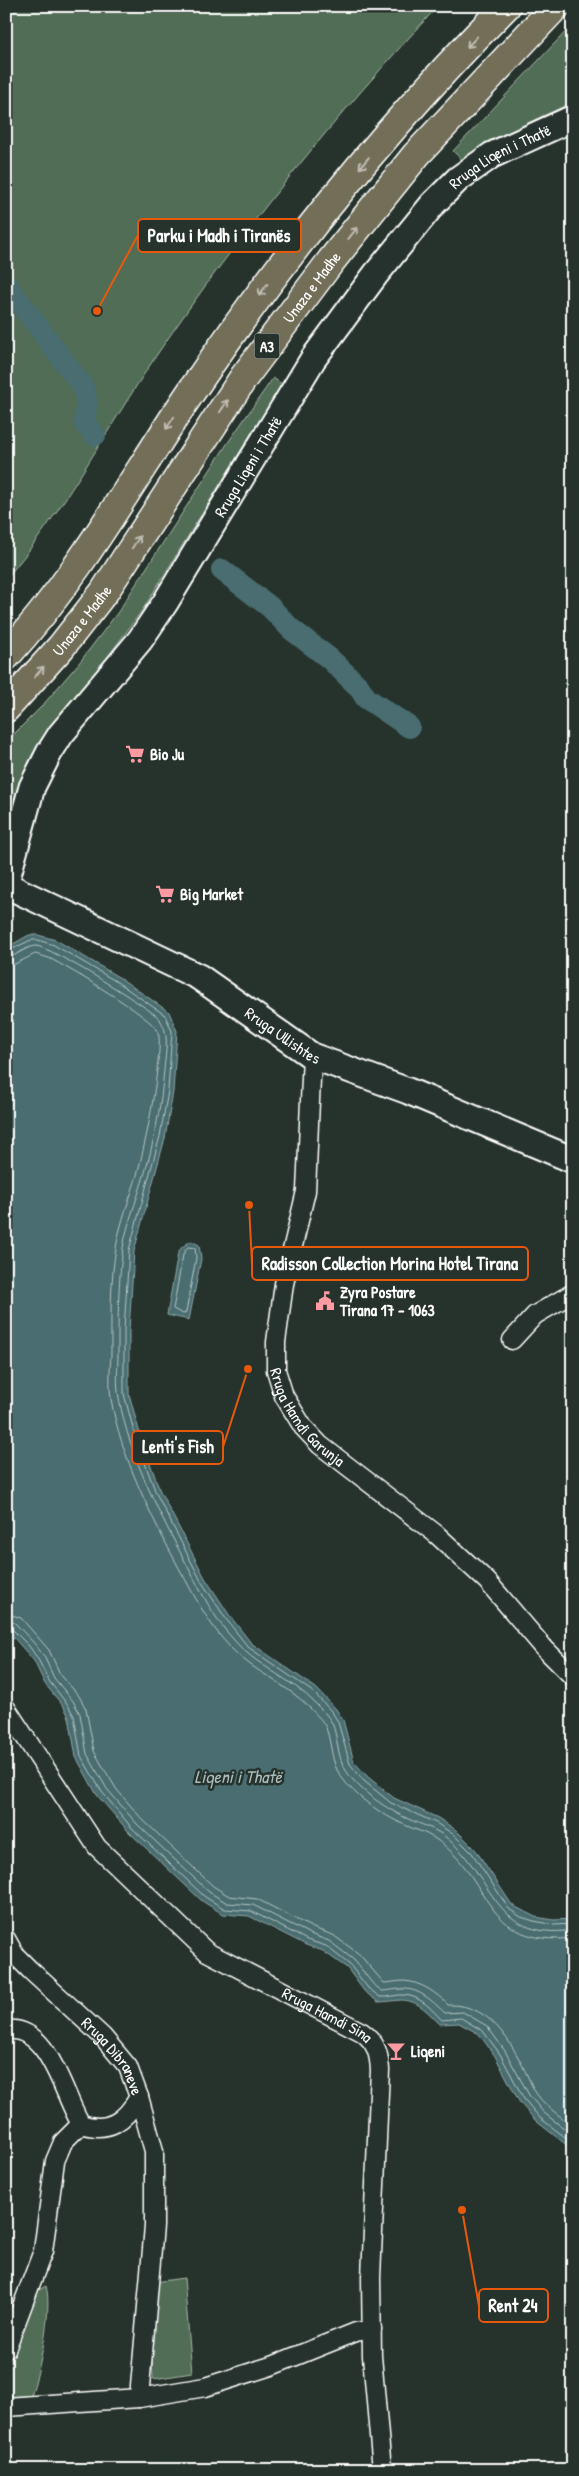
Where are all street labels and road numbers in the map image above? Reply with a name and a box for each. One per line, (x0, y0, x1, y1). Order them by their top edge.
street label: Rruga Liqeni i Thatë (444, 118, 555, 193)
street label: Unaza e Madhe (277, 246, 346, 327)
road number: A3 (254, 334, 280, 358)
street label: Rruga Liqeni i Thatë (209, 411, 287, 521)
street label: Unaza e Madhe (47, 580, 117, 661)
street label: Rruga Ullishtes (241, 1002, 323, 1069)
street label: Rruga Hamdi Garunja (265, 1365, 350, 1471)
street label: Rruga Hamdi Sina (278, 1982, 378, 2047)
street label: Rruga Dibraneve (77, 2012, 149, 2099)

